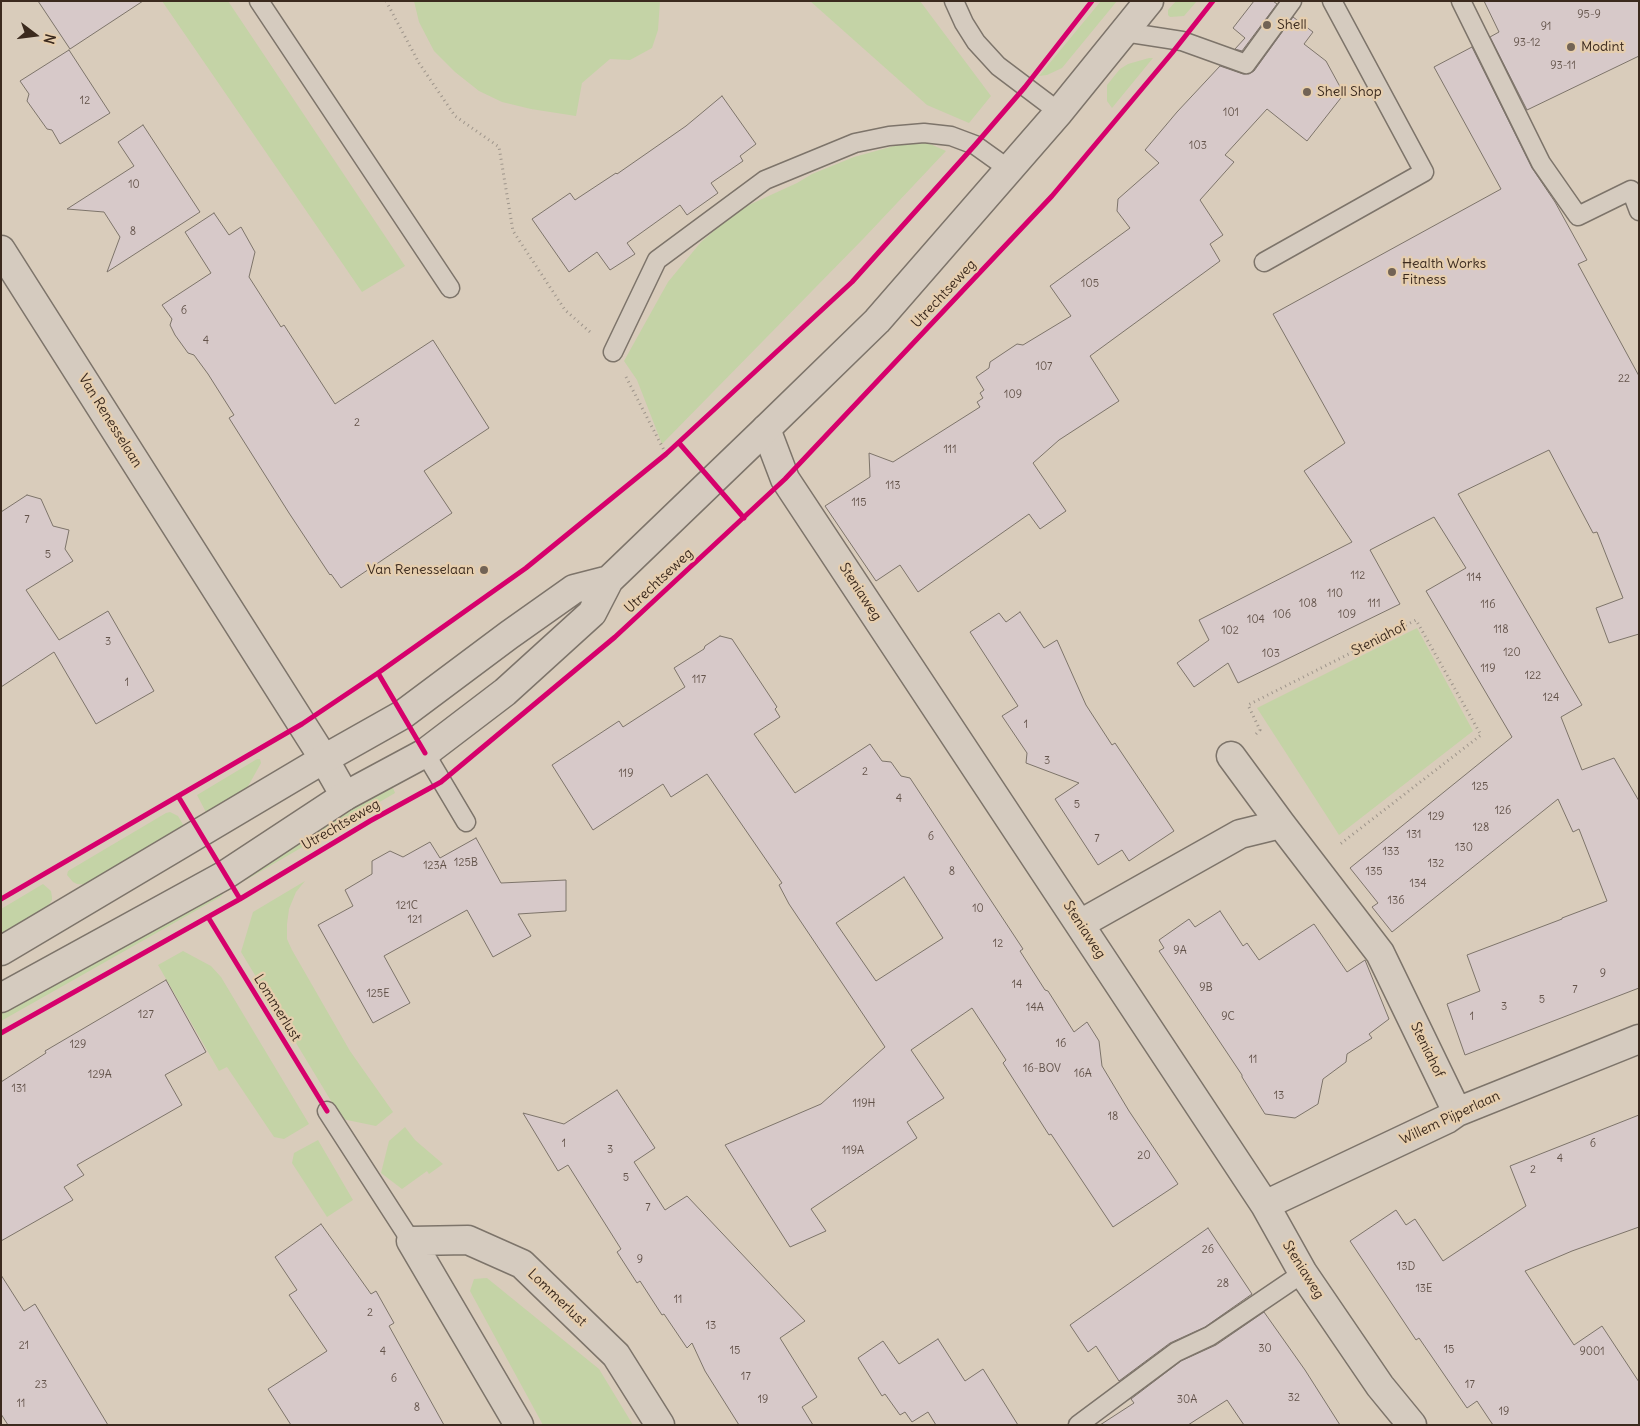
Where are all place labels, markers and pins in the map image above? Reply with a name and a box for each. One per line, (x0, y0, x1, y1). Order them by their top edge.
place label: Shell (1277, 17, 1307, 33)
marker: Shell (1261, 19, 1273, 31)
place label: Modint (1581, 39, 1624, 55)
marker: Modint (1565, 41, 1577, 53)
place label: Shell Shop (1317, 84, 1382, 100)
marker: Shell Shop (1301, 86, 1313, 98)
place label: Health Works Fitness (1402, 256, 1486, 288)
marker: Health Works Fitness (1386, 266, 1398, 278)
place label: Van Renesselaan (367, 562, 474, 578)
marker: Van Renesselaan (478, 564, 490, 576)

